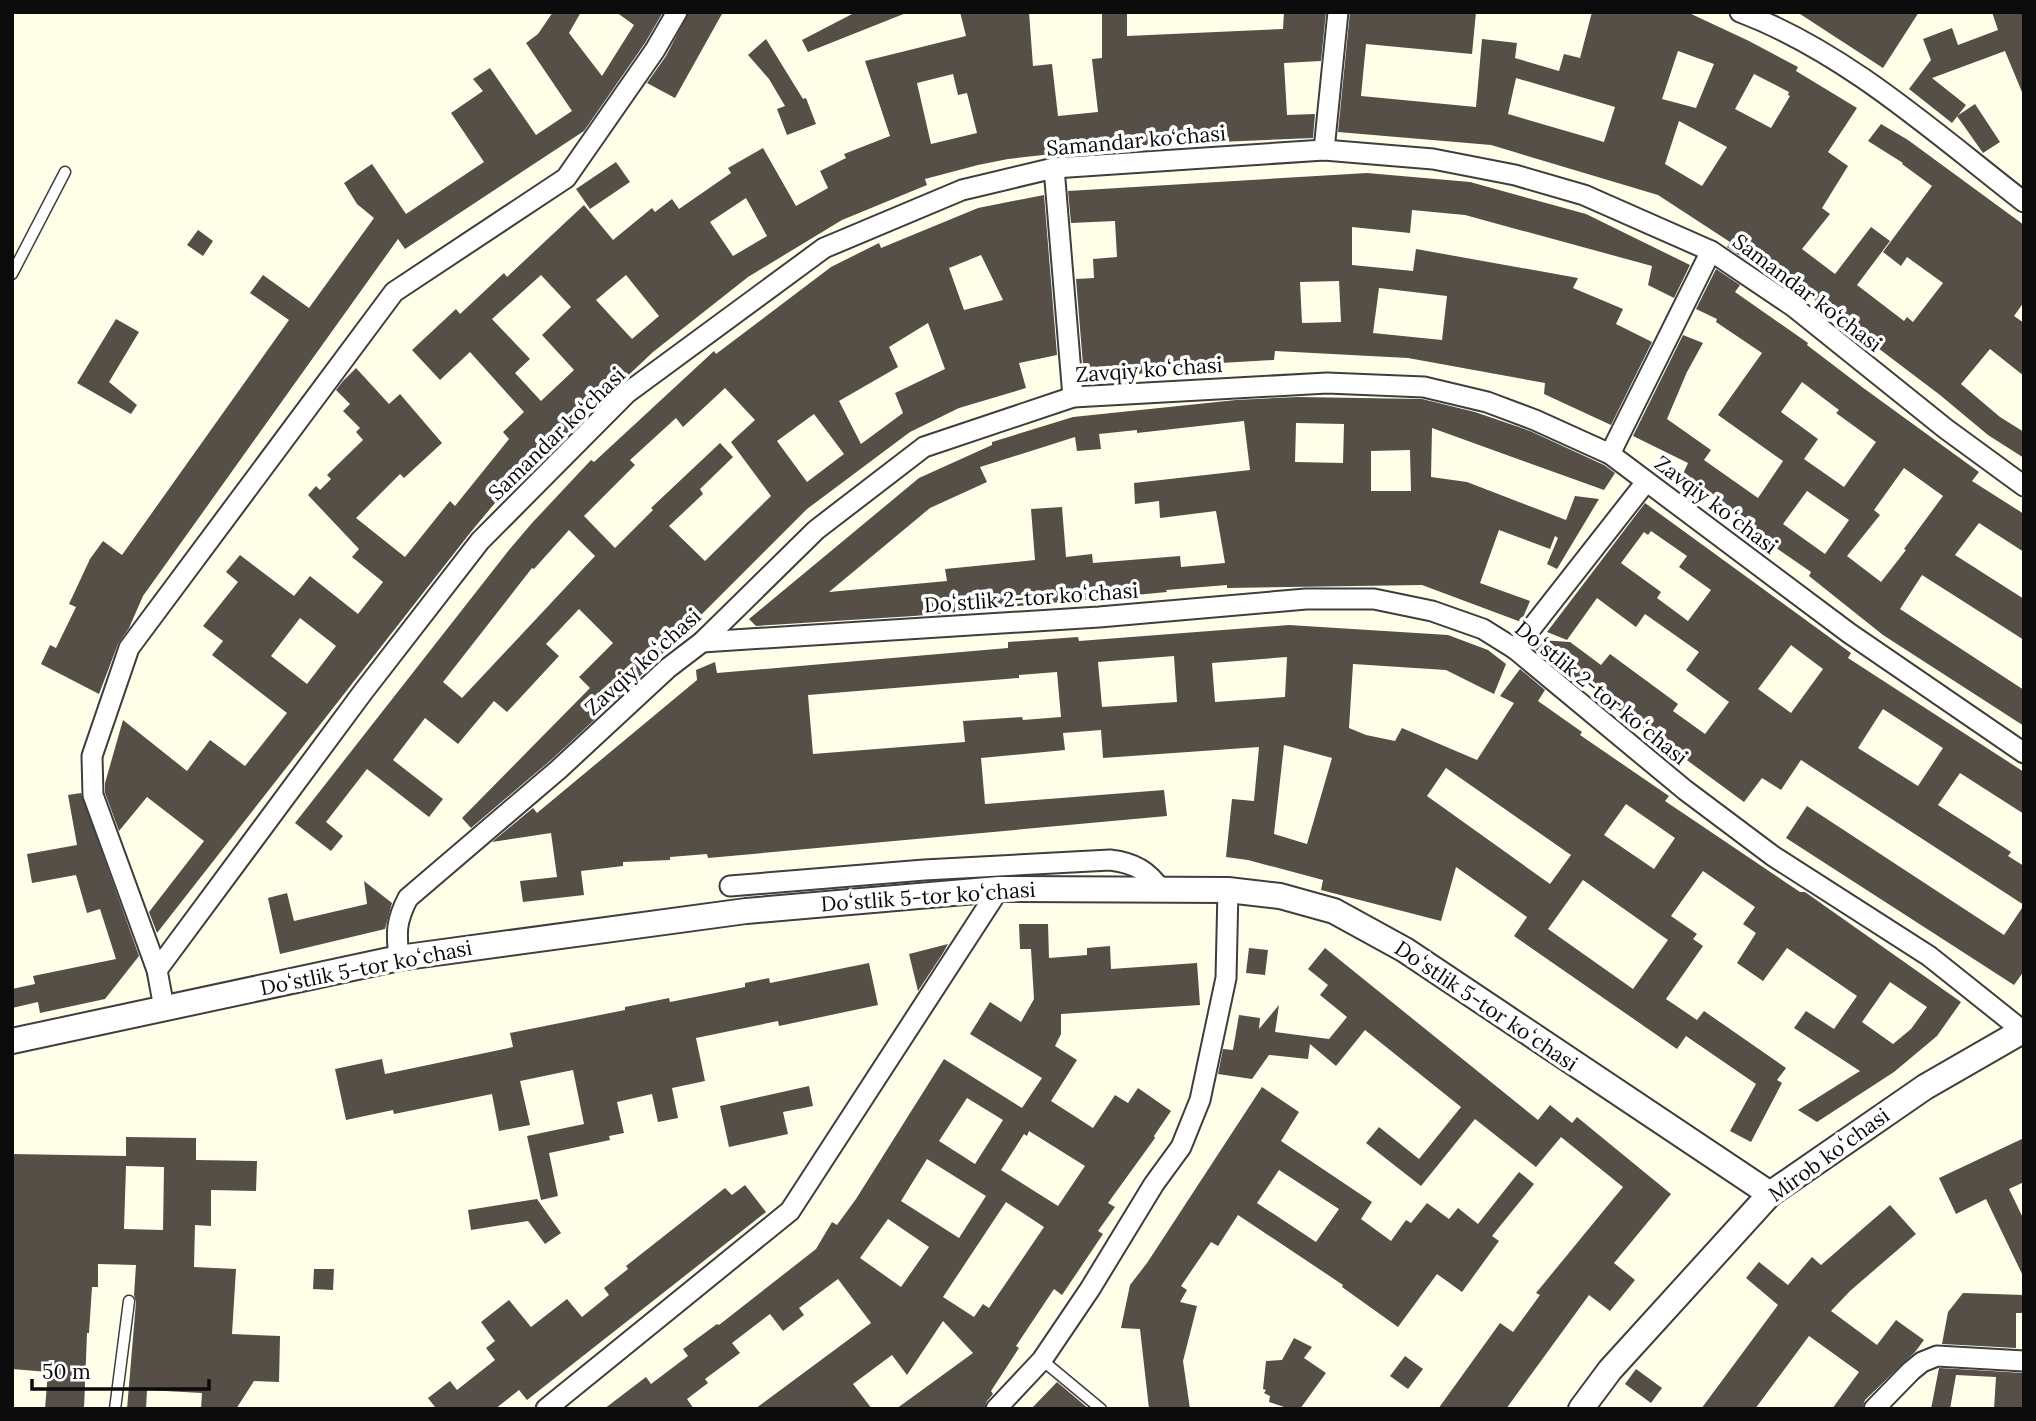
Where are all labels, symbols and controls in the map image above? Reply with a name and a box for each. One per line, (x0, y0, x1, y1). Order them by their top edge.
street label: Samandar ko‘chasi (1045, 119, 1227, 162)
street label: Samandar ko‘chasi (1727, 228, 1887, 358)
street label: Zavqiy koʻchasi (1075, 351, 1223, 388)
street label: Samandar ko‘chasi (483, 361, 631, 506)
street label: Zavqiy koʻchasi (1649, 450, 1783, 560)
street label: Doʻstlik 2-tor koʻchasi (923, 577, 1139, 618)
street label: Zavqiy koʻchasi (579, 602, 706, 721)
street label: Doʻstlik 2-tor koʻchasi (1509, 615, 1693, 771)
street label: Doʻstlik 5-tor koʻchasi (820, 876, 1036, 917)
street label: Doʻstlik 5-tor koʻchasi (258, 934, 474, 1001)
street label: Doʻstlik 5-tor koʻchasi (1390, 934, 1583, 1077)
street label: Mirob koʻchasi (1763, 1102, 1895, 1208)
scale bar (32, 1348, 208, 1392)
text: 50 m (42, 1358, 91, 1385)

